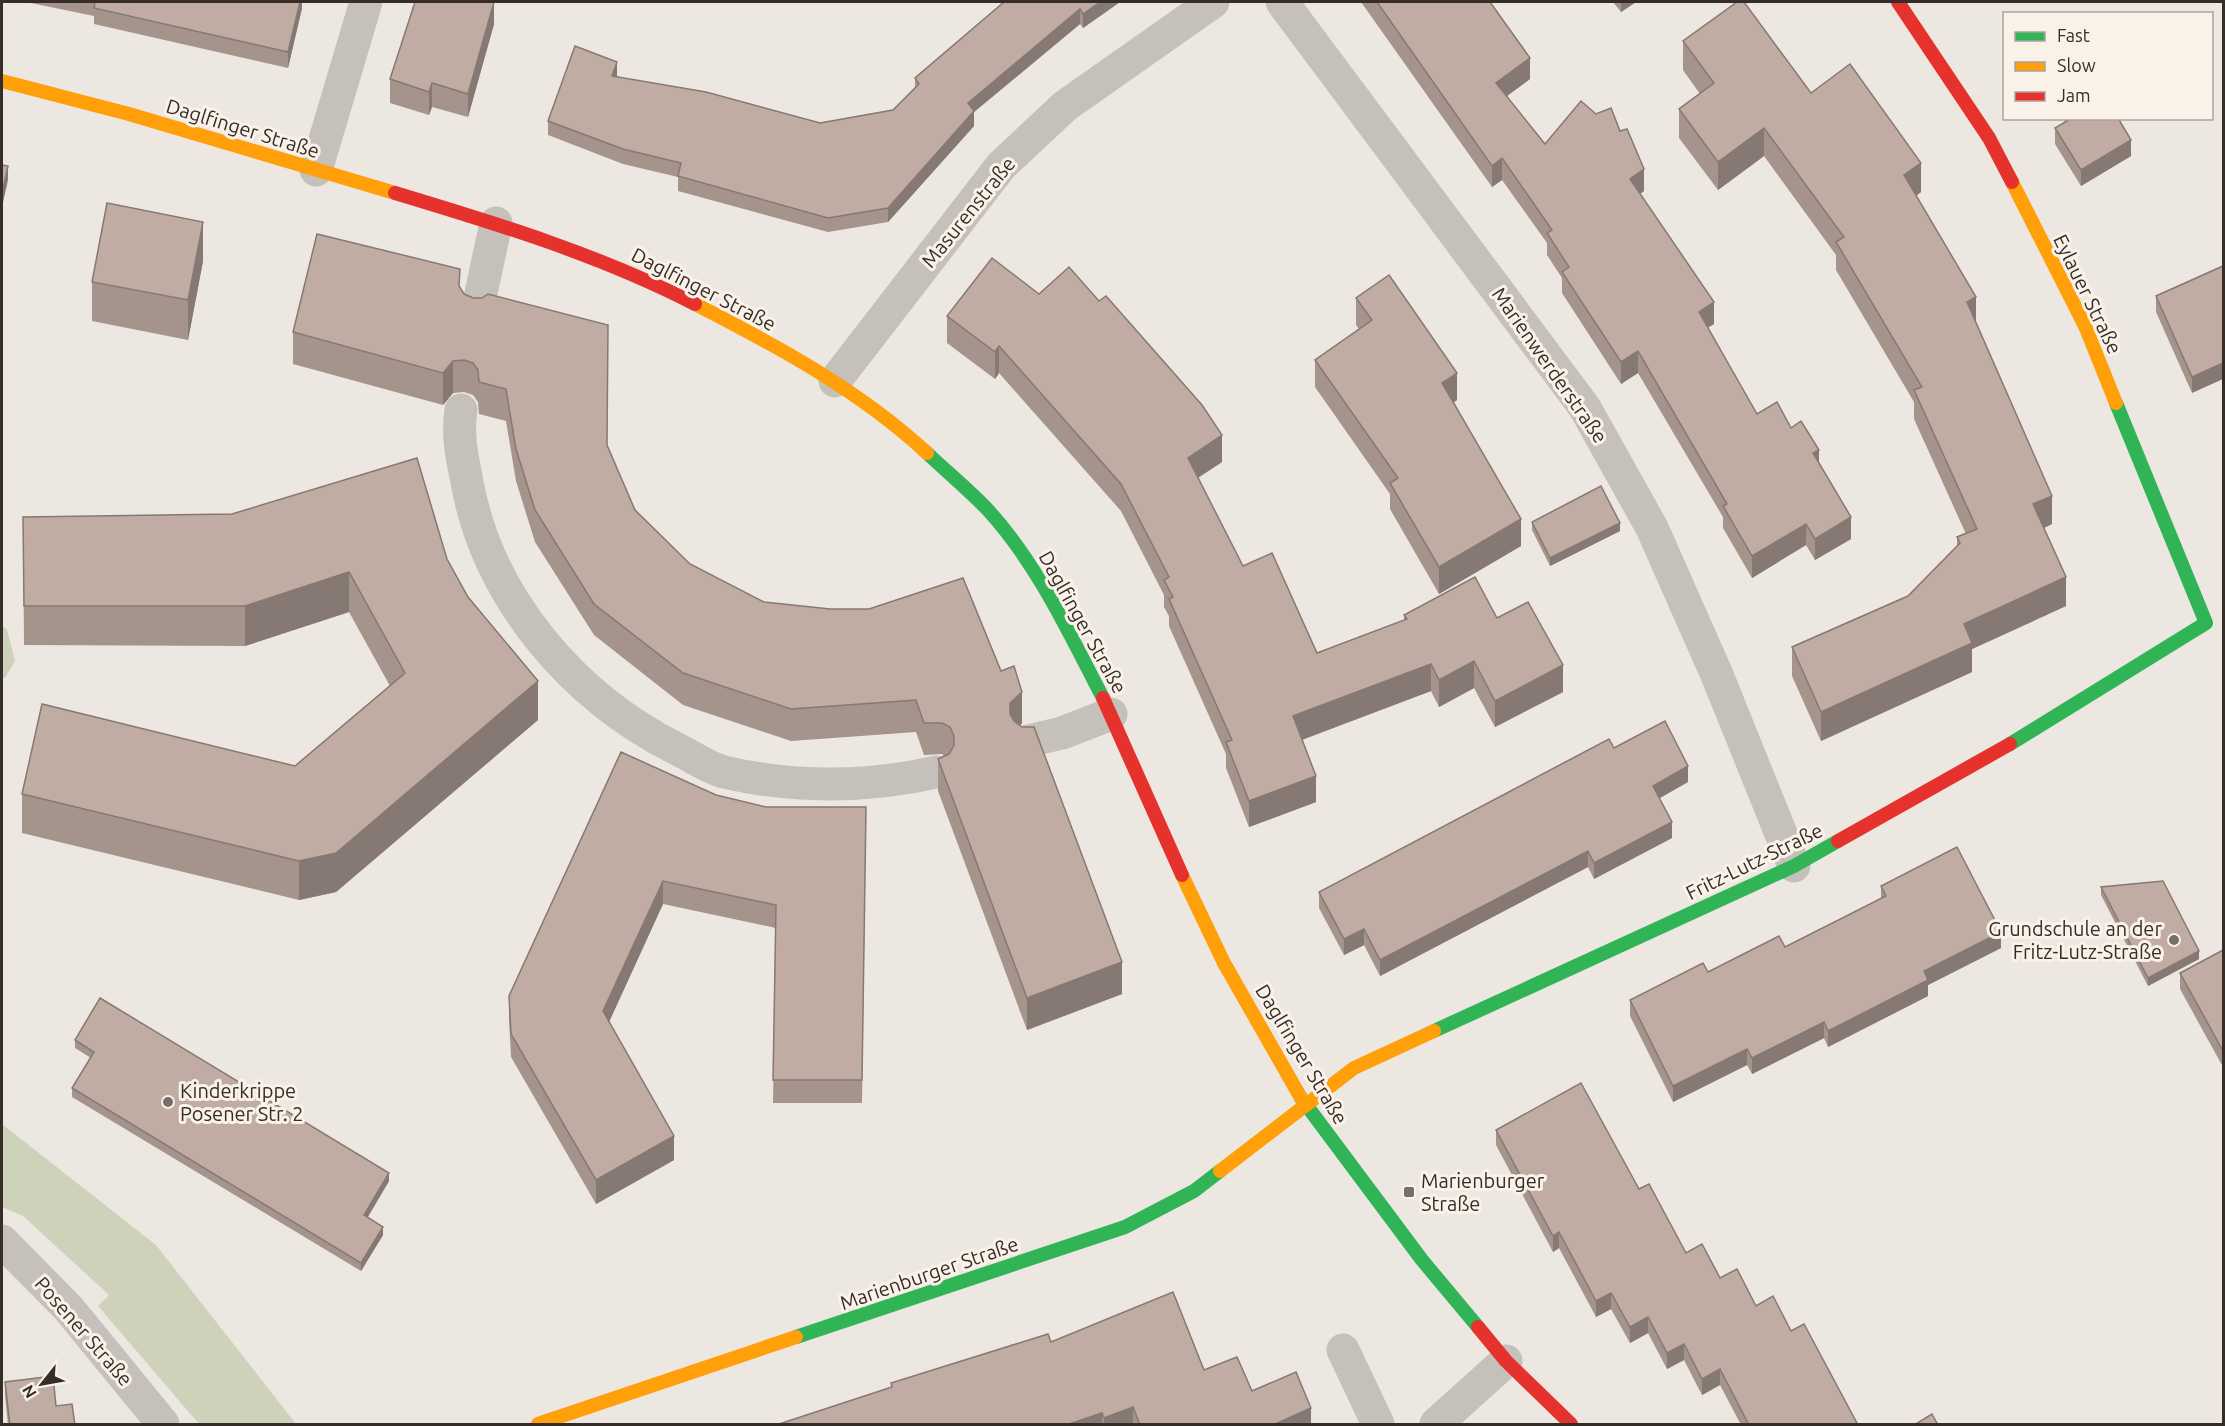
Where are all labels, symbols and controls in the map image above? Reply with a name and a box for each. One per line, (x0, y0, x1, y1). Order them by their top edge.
legend (2003, 12, 2213, 120)
text: Fast (2057, 25, 2090, 45)
text: Slow (2057, 55, 2096, 75)
text: Jam (2057, 85, 2091, 105)
street label: Daglfinger Straße (164, 94, 322, 162)
street label: Masurenstraße (917, 152, 1019, 272)
street label: Eylauer Straße (2049, 230, 2127, 358)
street label: Daglfinger Straße (628, 243, 780, 335)
street label: Marienwerderstraße (1488, 283, 1612, 447)
street label: Daglfinger Straße (1034, 547, 1132, 697)
street label: Fritz-Lutz-Straße (1682, 818, 1826, 904)
place label: Grundschule an der Fritz-Lutz-Straße (1988, 917, 2162, 963)
marker: Grundschule an der Fritz-Lutz-Straße (2167, 933, 2181, 947)
street label: Daglfinger Straße (1251, 980, 1353, 1128)
place label: Kinderkrippe Posener Str. 2 (180, 1079, 304, 1125)
marker: Kinderkrippe Posener Str. 2 (161, 1095, 175, 1109)
place label: Marienburger Straße (1421, 1169, 1545, 1215)
marker: Marienburger Straße (1402, 1185, 1416, 1199)
street label: Marienburger Straße (837, 1232, 1021, 1314)
street label: Posener Straße (30, 1272, 138, 1390)
north arrow (12, 1354, 72, 1414)
text: N (18, 1382, 40, 1401)

